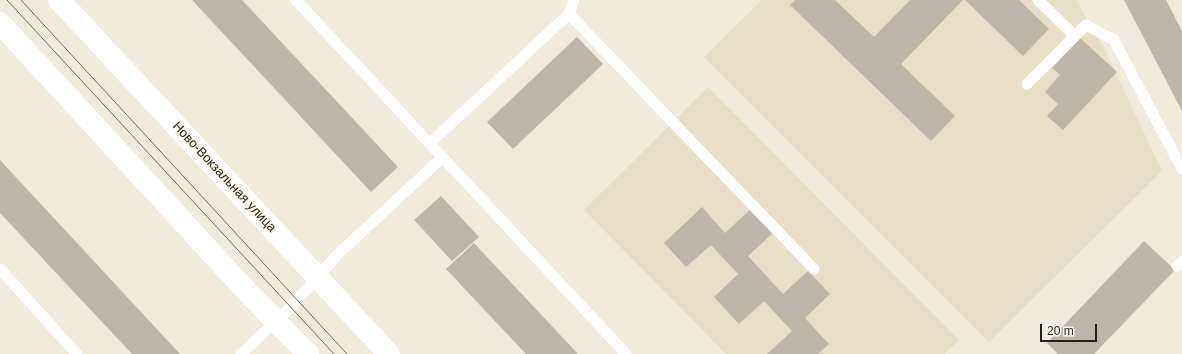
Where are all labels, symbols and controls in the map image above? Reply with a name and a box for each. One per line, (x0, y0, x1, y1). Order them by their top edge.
street label: Ново-Вокзальная улица (169, 119, 279, 235)
scale bar (1042, 316, 1099, 342)
text: 20 m (1047, 324, 1074, 338)

